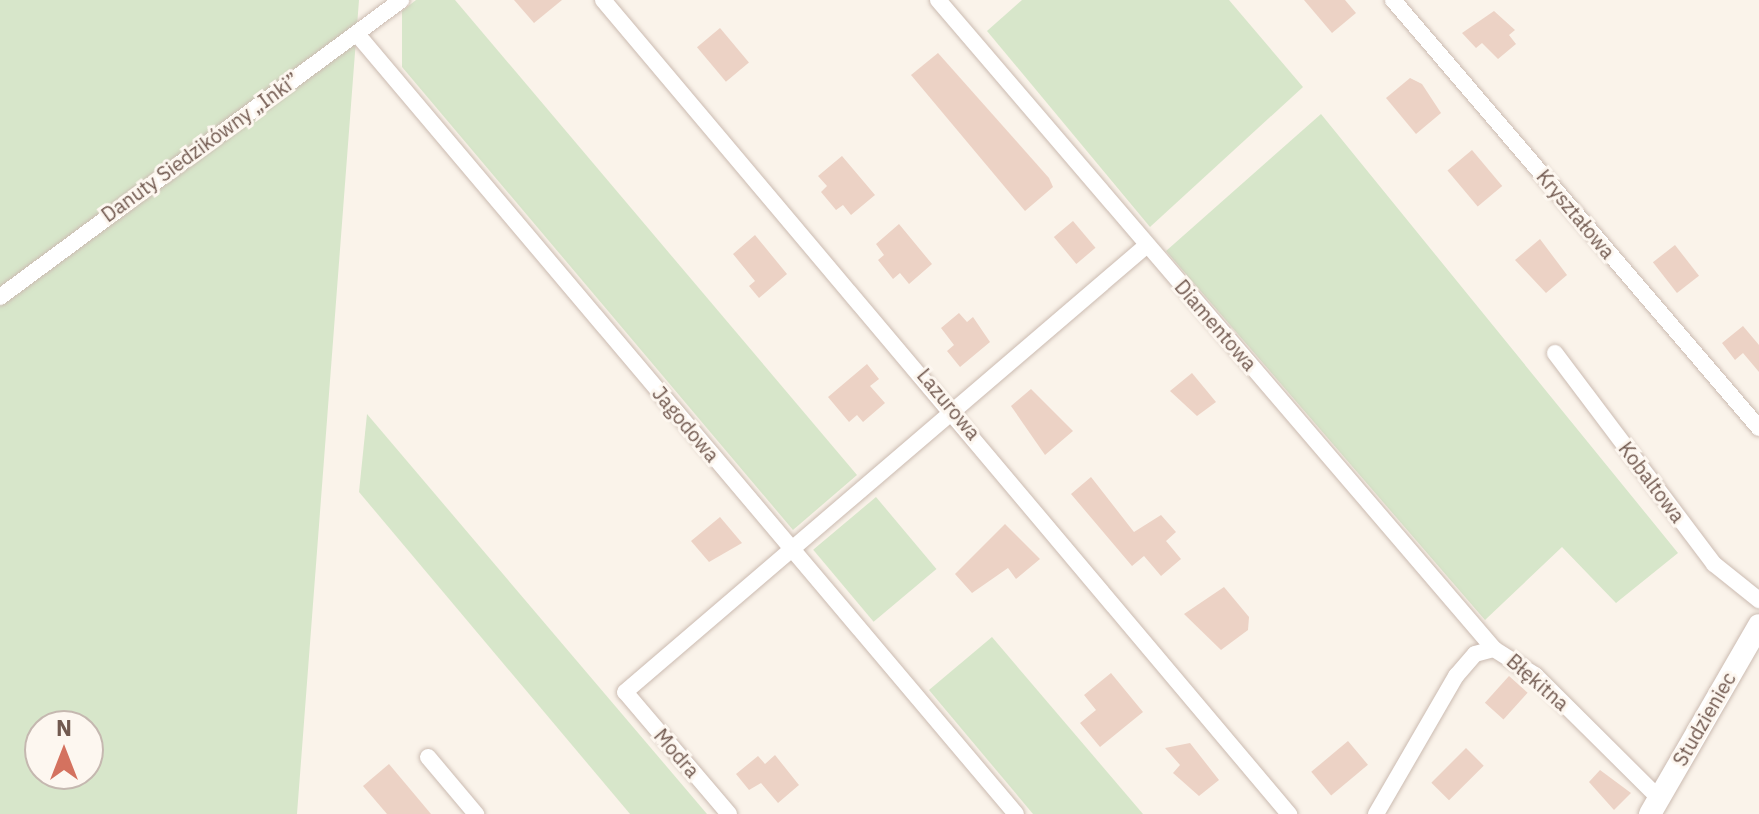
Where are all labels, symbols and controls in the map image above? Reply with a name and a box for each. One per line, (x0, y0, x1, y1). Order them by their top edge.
street label: Danuty Siedzikówny „Inki” (96, 67, 304, 227)
street label: Kryształowa (1532, 165, 1620, 263)
street label: Diamentowa (1170, 275, 1262, 375)
street label: Lazurowa (912, 364, 986, 444)
street label: Jagodowa (648, 381, 724, 467)
street label: Kobaltowa (1614, 437, 1690, 527)
street label: Błękitna (1502, 649, 1574, 715)
street label: Studzieniec (1668, 668, 1740, 770)
north arrow (24, 710, 104, 790)
text: N (56, 713, 72, 742)
street label: Modra (649, 724, 705, 782)

